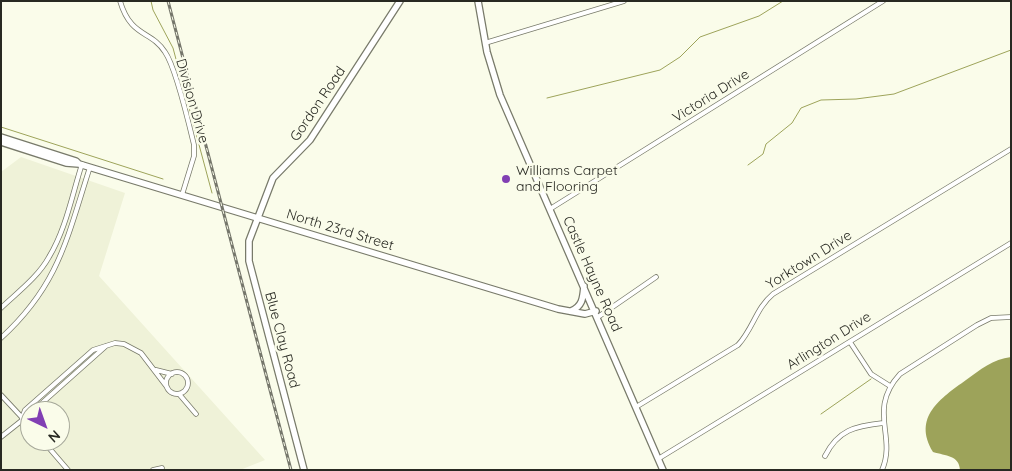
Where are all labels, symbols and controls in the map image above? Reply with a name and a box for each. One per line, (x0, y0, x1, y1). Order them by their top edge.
street label: Division Drive (172, 57, 212, 145)
street label: Gordon Road (287, 63, 349, 145)
street label: Victoria Drive (670, 66, 752, 126)
place label: Williams Carpet and Flooring (516, 163, 618, 196)
marker: Williams Carpet and Flooring (500, 173, 512, 185)
street label: North 23rd Street (284, 206, 396, 254)
street label: Castle Hayne Road (559, 214, 625, 334)
street label: Yorktown Drive (763, 227, 855, 293)
street label: Blue Clay Road (261, 290, 303, 390)
street label: Arlington Drive (784, 308, 874, 374)
north arrow (20, 401, 70, 451)
text: N (45, 426, 64, 447)

